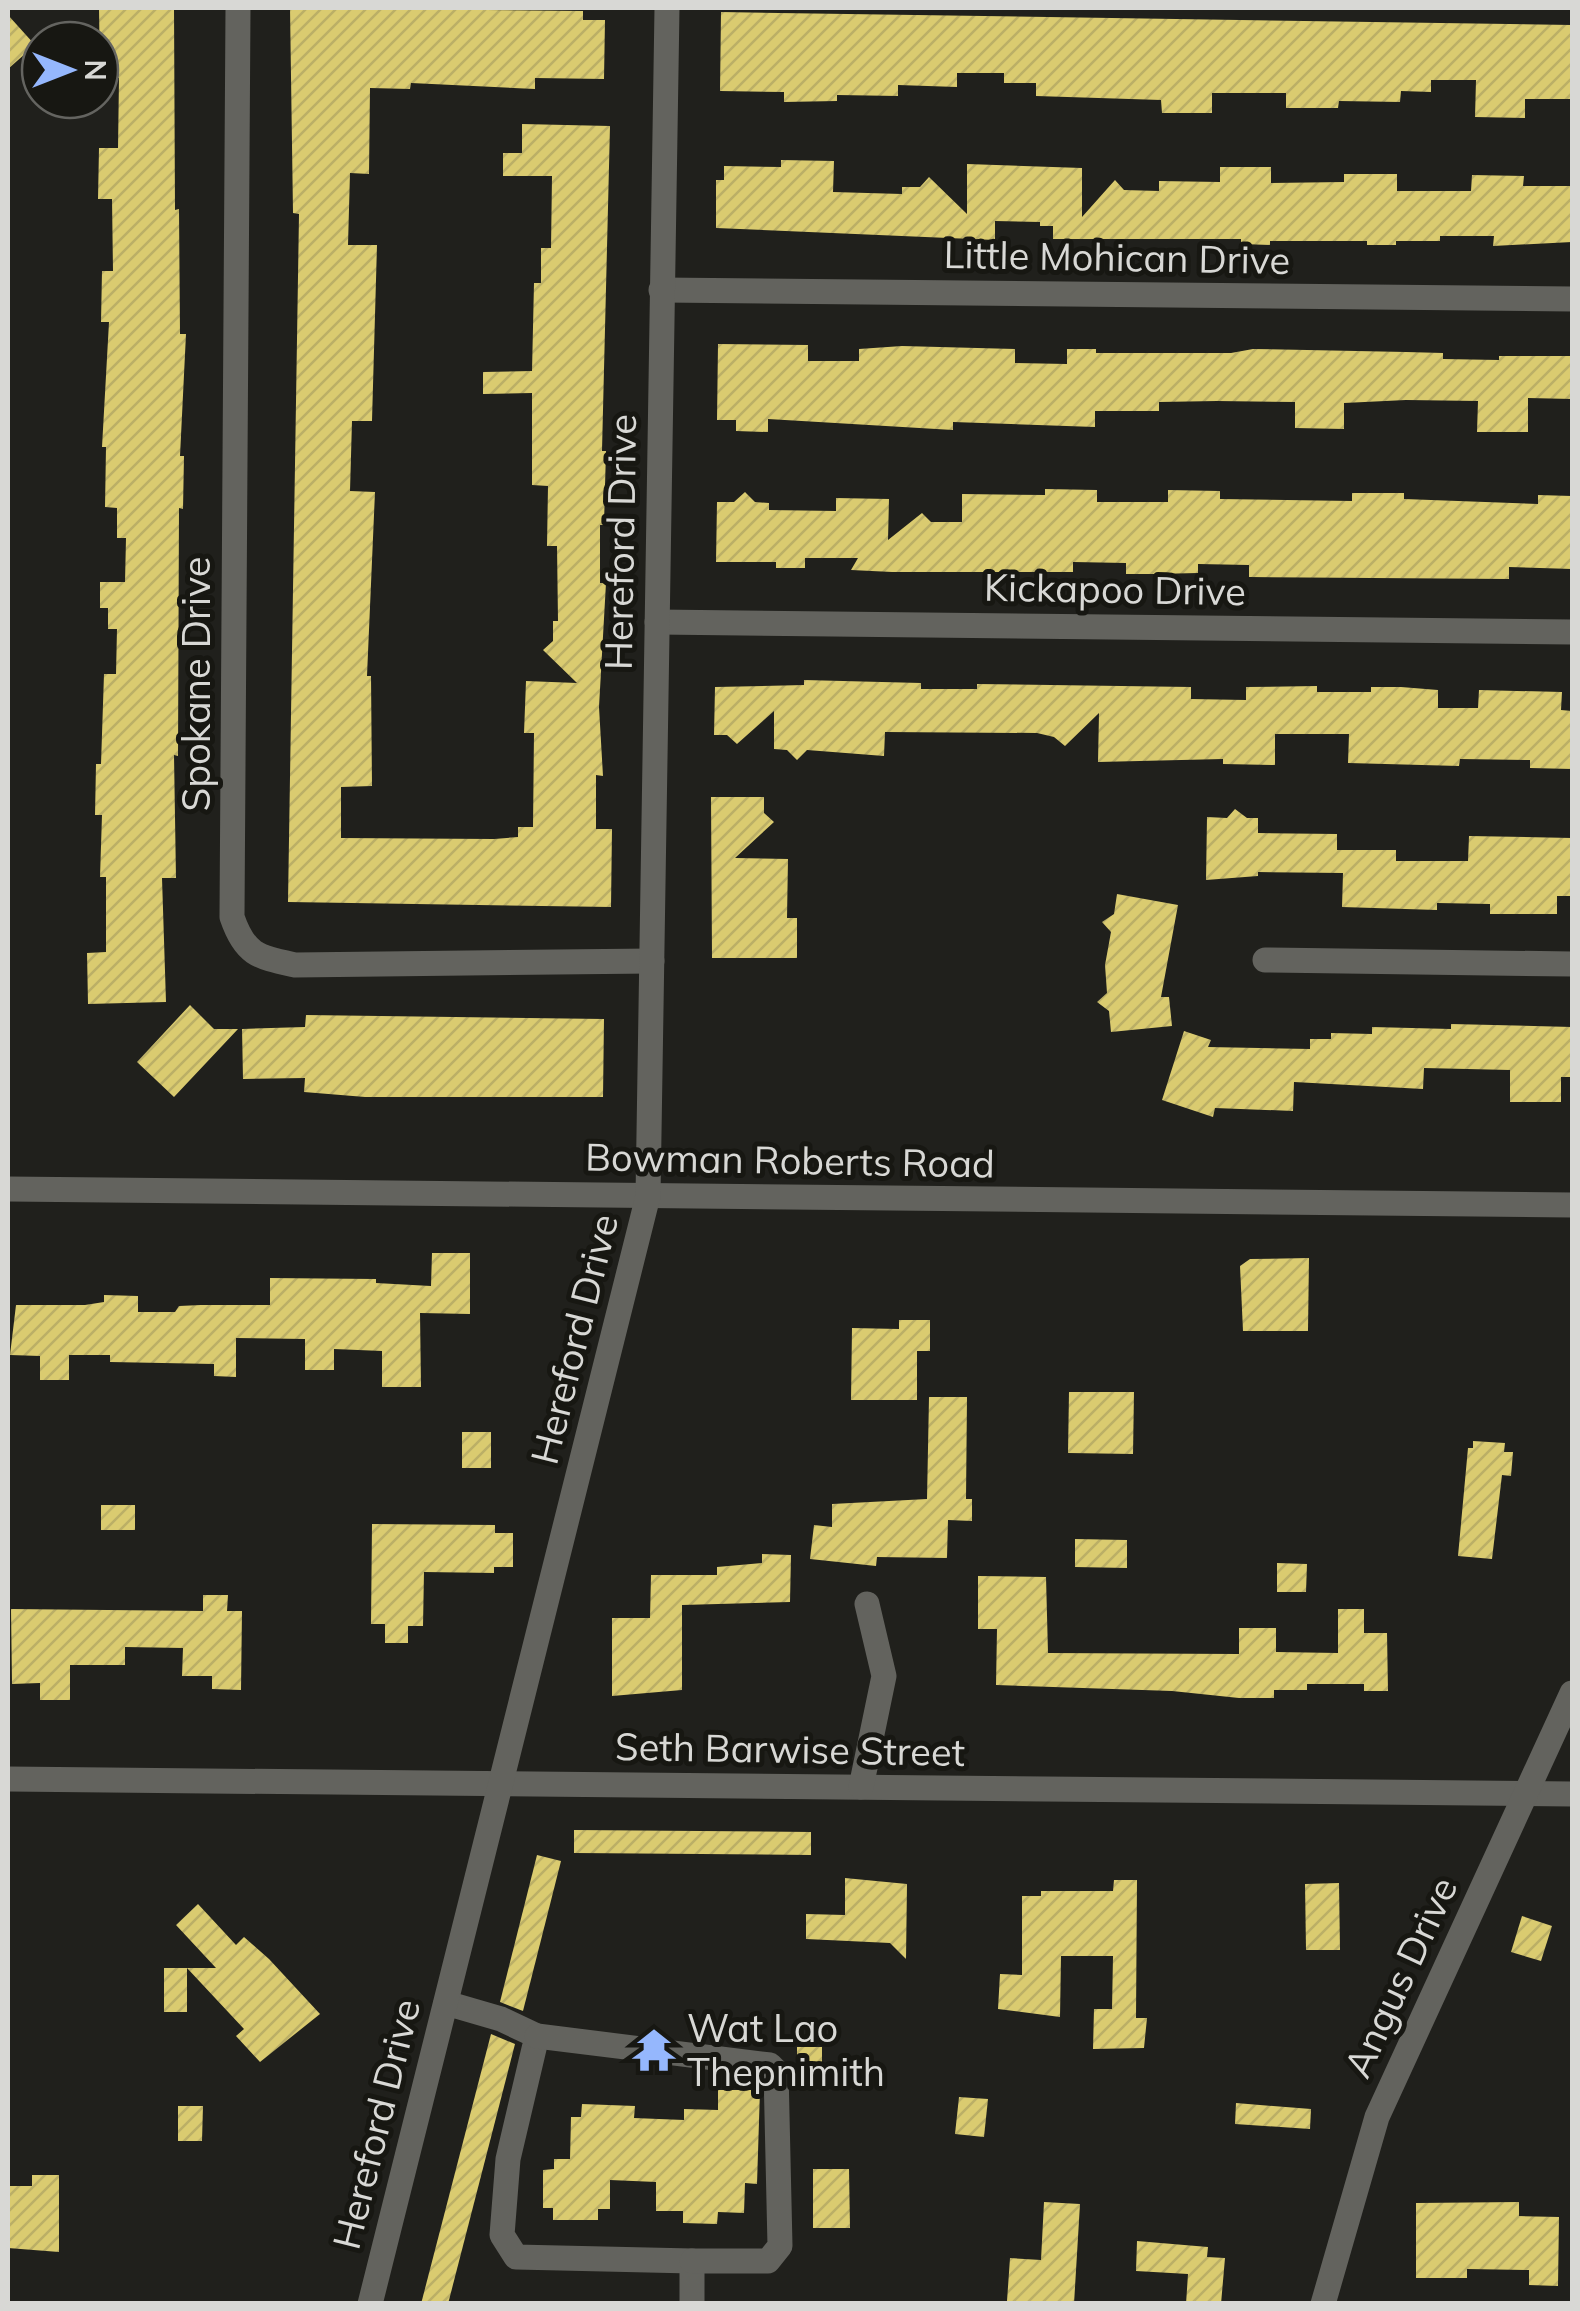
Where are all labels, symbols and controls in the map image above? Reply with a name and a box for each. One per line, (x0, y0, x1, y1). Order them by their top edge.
north arrow (20, 20, 120, 120)
text: N (78, 59, 113, 81)
street label: Little Mohican Drive (943, 230, 1291, 284)
street label: Hereford Drive (594, 414, 646, 670)
street label: Spokane Drive (172, 556, 220, 812)
street label: Kickapoo Drive (984, 563, 1246, 615)
street label: Bowman Roberts Road (585, 1132, 995, 1188)
street label: Hereford Drive (520, 1209, 628, 1469)
street label: Seth Barwise Street (615, 1722, 965, 1776)
street label: Angus Drive (1333, 1869, 1467, 2085)
street label: Hereford Drive (322, 1994, 430, 2254)
place label: Wat Lao Thepnimith (687, 2004, 885, 2096)
temple icon: Wat Lao Thepnimith (630, 2026, 678, 2074)

